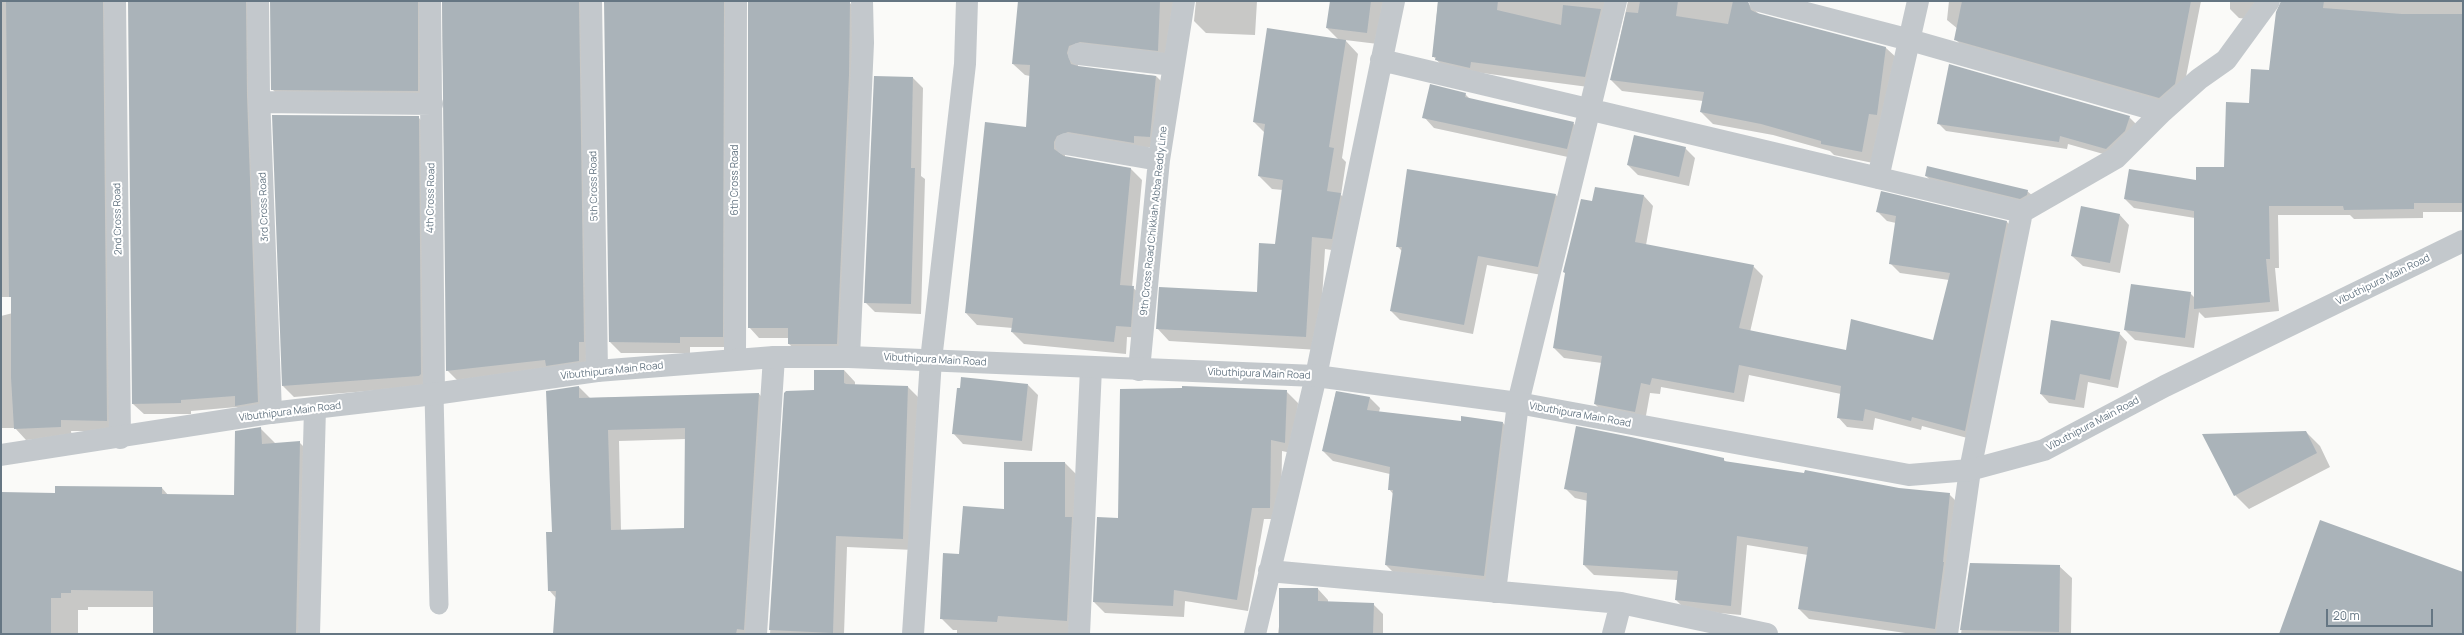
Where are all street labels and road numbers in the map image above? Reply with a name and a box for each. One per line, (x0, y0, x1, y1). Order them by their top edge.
street label: 9th Cross Road Chikkiah Abba Reddy Line (1138, 126, 1170, 316)
street label: 6th Cross Road (729, 145, 741, 215)
street label: 5th Cross Road (587, 151, 601, 221)
street label: 4th Cross Road (424, 163, 438, 233)
street label: 3rd Cross Road (257, 172, 271, 242)
street label: 2nd Cross Road (111, 183, 125, 255)
street label: Vibuthipura Main Road (2334, 252, 2432, 308)
street label: Vibuthipura Main Road (883, 351, 987, 369)
street label: Vibuthipura Main Road (560, 360, 664, 382)
street label: Vibuthipura Main Road (1207, 366, 1311, 382)
street label: Vibuthipura Main Road (2045, 395, 2141, 453)
street label: Vibuthipura Main Road (238, 400, 342, 424)
street label: Vibuthipura Main Road (1528, 400, 1632, 430)

